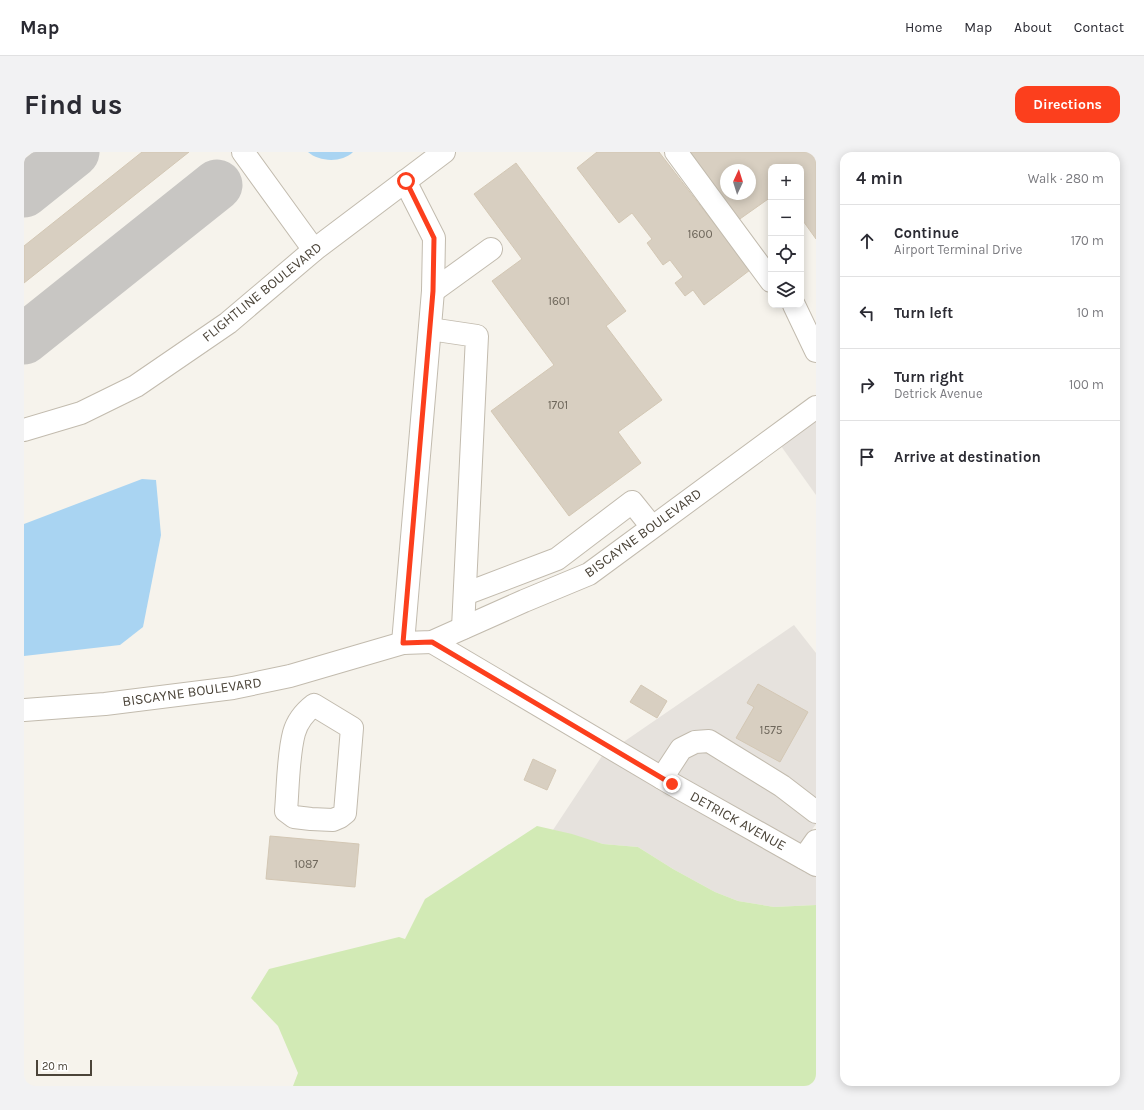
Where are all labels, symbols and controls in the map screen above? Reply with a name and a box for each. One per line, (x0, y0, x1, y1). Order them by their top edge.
text: Map (20, 17, 59, 39)
text: Home (905, 19, 942, 36)
text: Map (964, 19, 992, 36)
text: About (1014, 19, 1052, 36)
text: Contact (1074, 19, 1124, 36)
button: Directions (1015, 86, 1120, 123)
text: Find us (24, 88, 123, 121)
north arrow (720, 164, 756, 200)
map controls (768, 164, 804, 308)
button: + (768, 164, 804, 200)
text: 4 min (856, 168, 903, 188)
text: Walk · 280 m (1028, 171, 1104, 186)
route start (397, 172, 415, 190)
button: − (768, 200, 804, 236)
text: Continue (894, 224, 959, 242)
house number: 1600 (687, 227, 713, 241)
icon: ahead (856, 230, 878, 252)
text: 170 m (1071, 233, 1104, 248)
button: locate (768, 236, 804, 272)
street label: FLIGHTLINE BOULEVARD (199, 239, 325, 345)
text: Airport Terminal Drive (894, 242, 1022, 257)
button: layers (768, 272, 804, 308)
house number: 1601 (548, 294, 570, 308)
icon: left (856, 302, 878, 324)
text: Turn left (894, 304, 953, 322)
text: 10 m (1077, 305, 1104, 320)
text: Turn right (894, 368, 964, 386)
icon: right (856, 374, 878, 396)
text: 100 m (1069, 377, 1104, 392)
text: Detrick Avenue (894, 386, 983, 401)
house number: 1701 (548, 398, 568, 412)
icon: arrive (856, 446, 878, 468)
text: Arrive at destination (894, 448, 1041, 466)
street label: BISCAYNE BOULEVARD (581, 485, 705, 581)
street label: BISCAYNE BOULEVARD (121, 674, 263, 710)
house number: 1575 (759, 723, 783, 737)
route end (663, 775, 681, 793)
street label: DETRICK AVENUE (687, 788, 789, 854)
house number: 1087 (294, 857, 318, 871)
scale bar (36, 1058, 92, 1077)
text: 20 m (42, 1060, 68, 1073)

